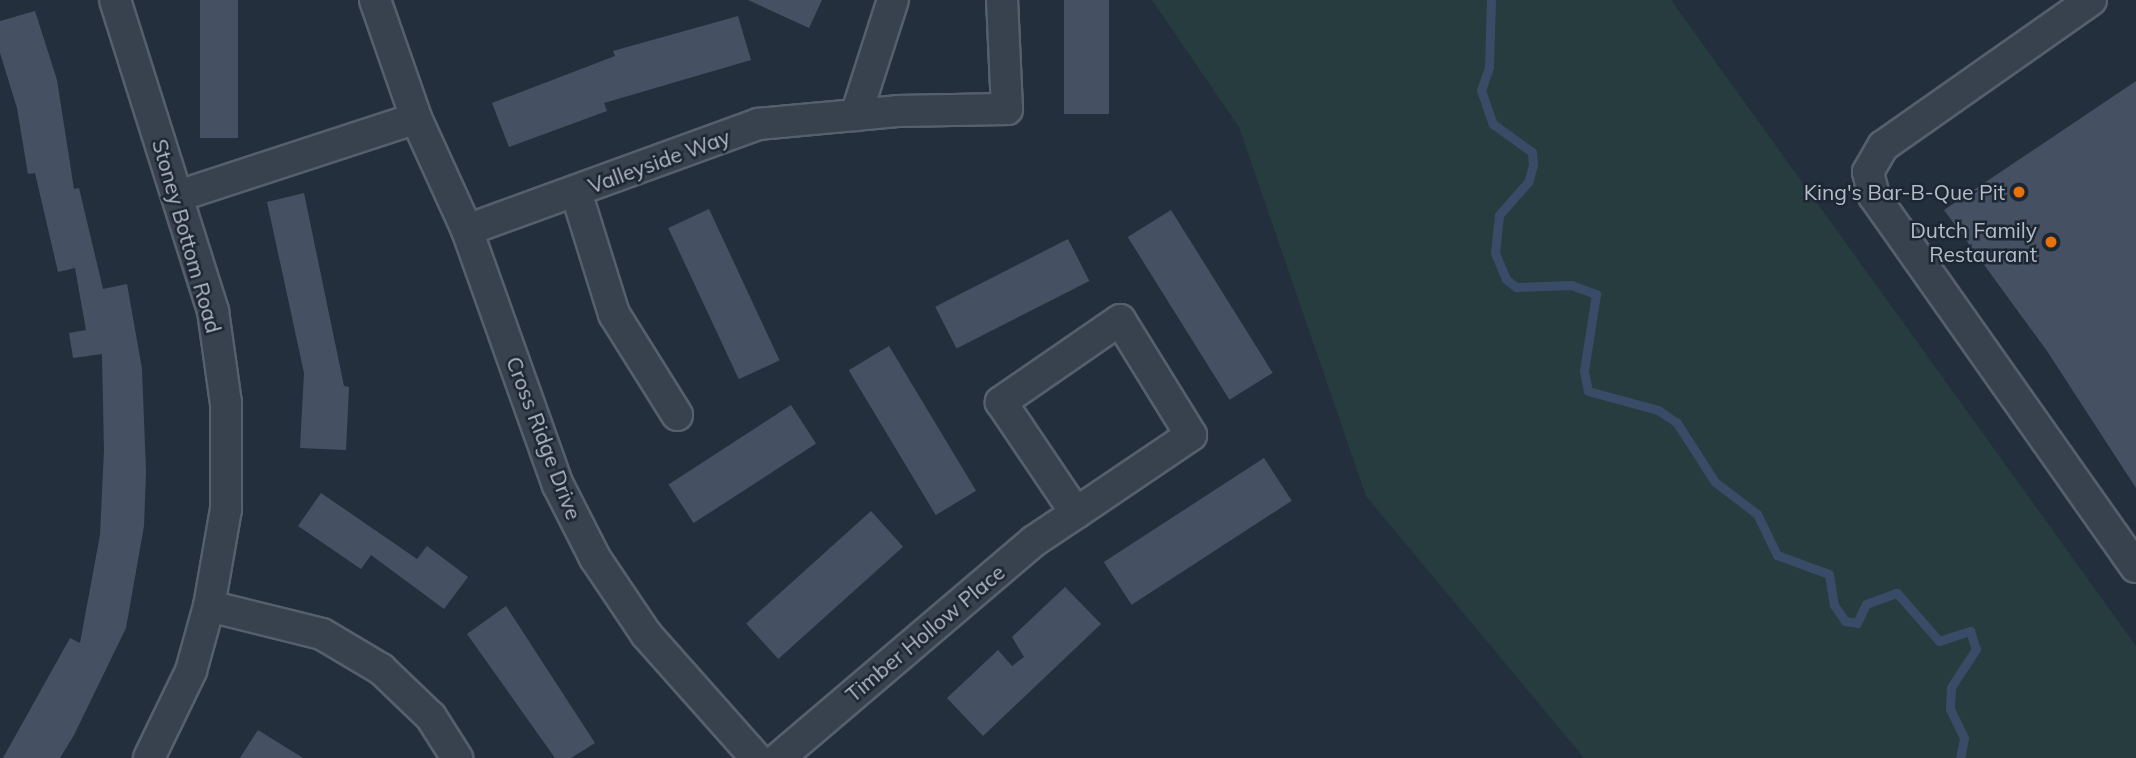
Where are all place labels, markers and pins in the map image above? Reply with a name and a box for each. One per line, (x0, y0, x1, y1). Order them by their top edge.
place label: King's Bar-B-Que Pit (1804, 179, 2005, 205)
marker: King's Bar-B-Que Pit (2011, 184, 2027, 200)
place label: Dutch Family Restaurant (1910, 217, 2037, 267)
marker: Dutch Family Restaurant (2043, 234, 2059, 250)

